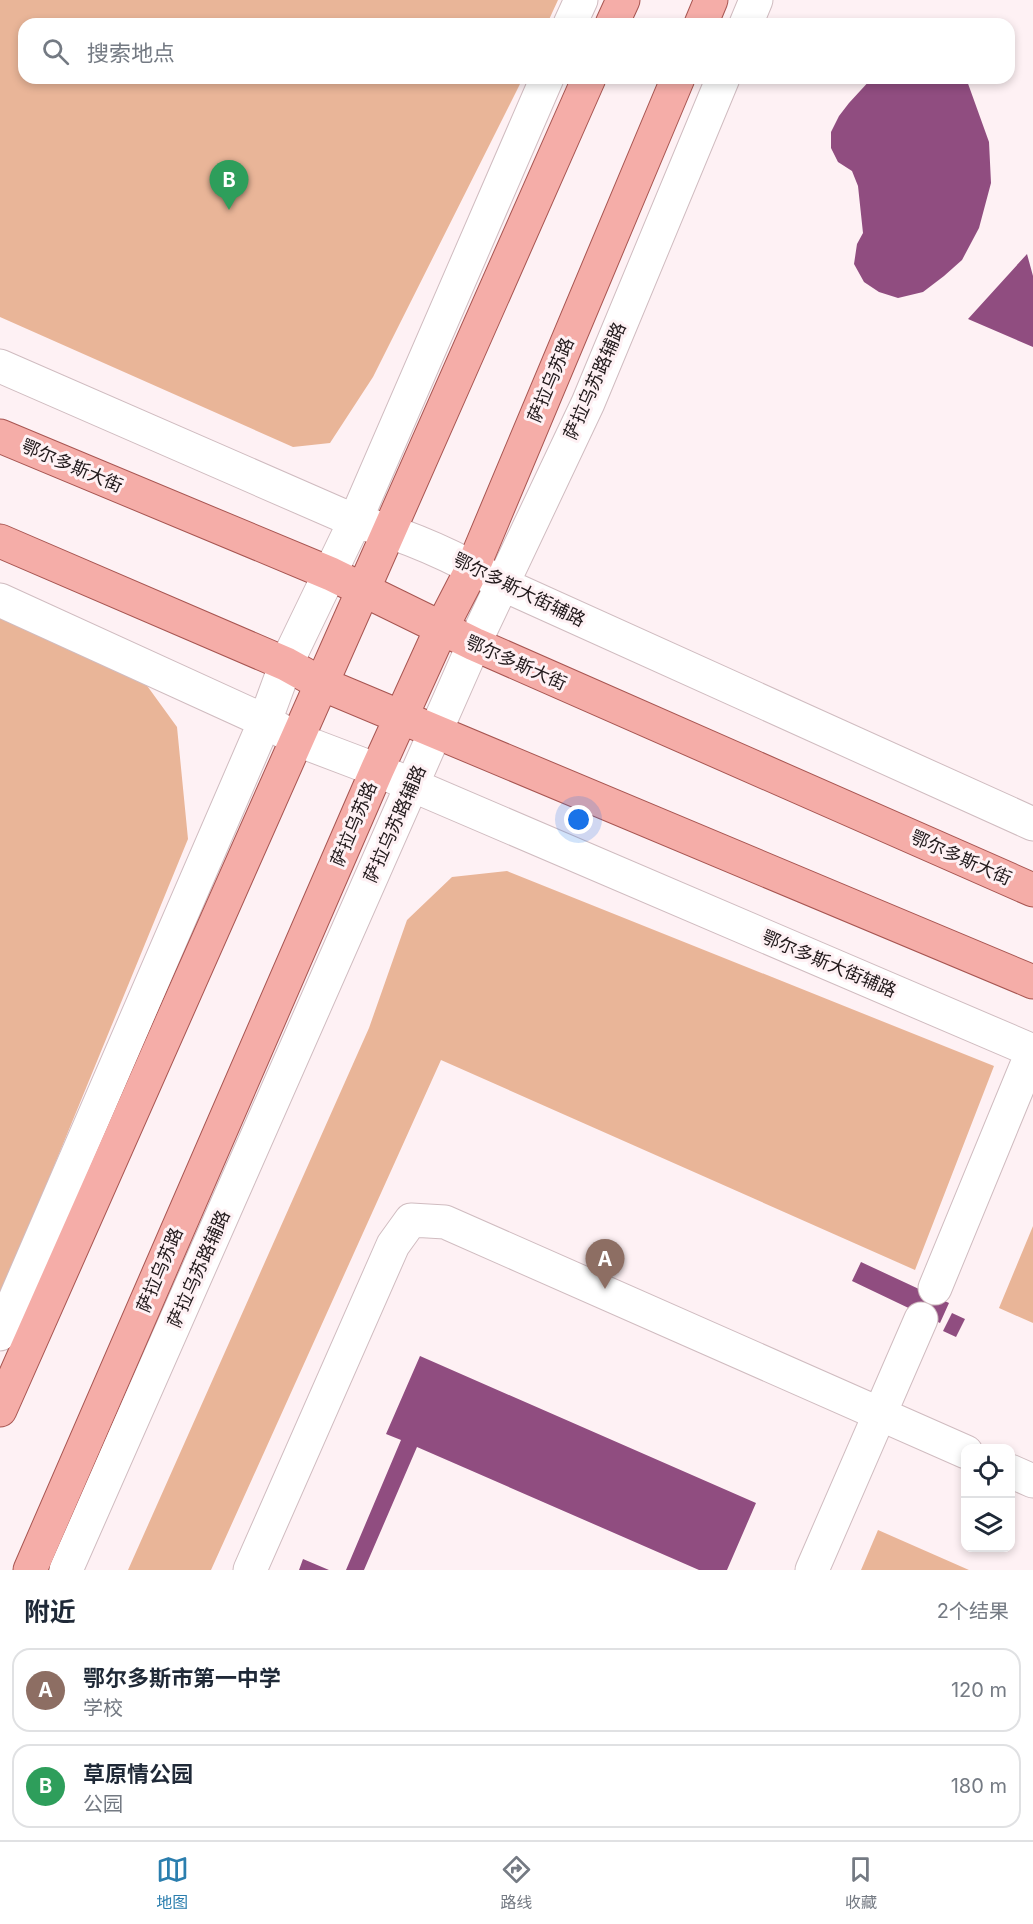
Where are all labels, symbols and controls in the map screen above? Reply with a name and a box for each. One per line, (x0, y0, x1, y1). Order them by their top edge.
search box (18, 18, 1015, 84)
icon: search (39, 35, 72, 68)
text: 搜索地点 (87, 40, 175, 66)
pin: B (210, 160, 248, 210)
street label: 萨拉乌苏路辅路 (559, 319, 630, 443)
street label: 萨拉乌苏路 (523, 334, 578, 425)
street label: 鄂尔多斯大街 (18, 435, 126, 496)
street label: 鄂尔多斯大街辅路 (450, 549, 589, 631)
street label: 鄂尔多斯大街 (463, 631, 570, 694)
street label: 萨拉乌苏路辅路 (359, 762, 430, 886)
street label: 萨拉乌苏路 (326, 778, 381, 869)
your location (564, 805, 593, 834)
street label: 鄂尔多斯大街 (908, 826, 1015, 889)
street label: 鄂尔多斯大街辅路 (759, 926, 900, 1001)
street label: 萨拉乌苏路辅路 (163, 1207, 234, 1331)
street label: 萨拉乌苏路 (132, 1224, 187, 1315)
pin: A (586, 1240, 624, 1289)
map controls (961, 1444, 1015, 1552)
button: locate (961, 1444, 1015, 1498)
button: layers (961, 1498, 1015, 1552)
text: 附近 (24, 1596, 76, 1627)
text: 2个结果 (937, 1599, 1009, 1623)
text: 鄂尔多斯市第一中学 (83, 1665, 281, 1691)
text: A (38, 1678, 53, 1702)
text: 120 m (951, 1678, 1007, 1702)
text: 学校 (83, 1696, 123, 1720)
text: 草原情公园 (83, 1761, 193, 1787)
text: B (39, 1774, 52, 1798)
text: 180 m (951, 1774, 1007, 1798)
text: 公园 (83, 1792, 123, 1816)
tab: 地图 (156, 1853, 189, 1913)
tab: 路线 (500, 1853, 533, 1913)
tab: 收藏 (844, 1853, 877, 1913)

